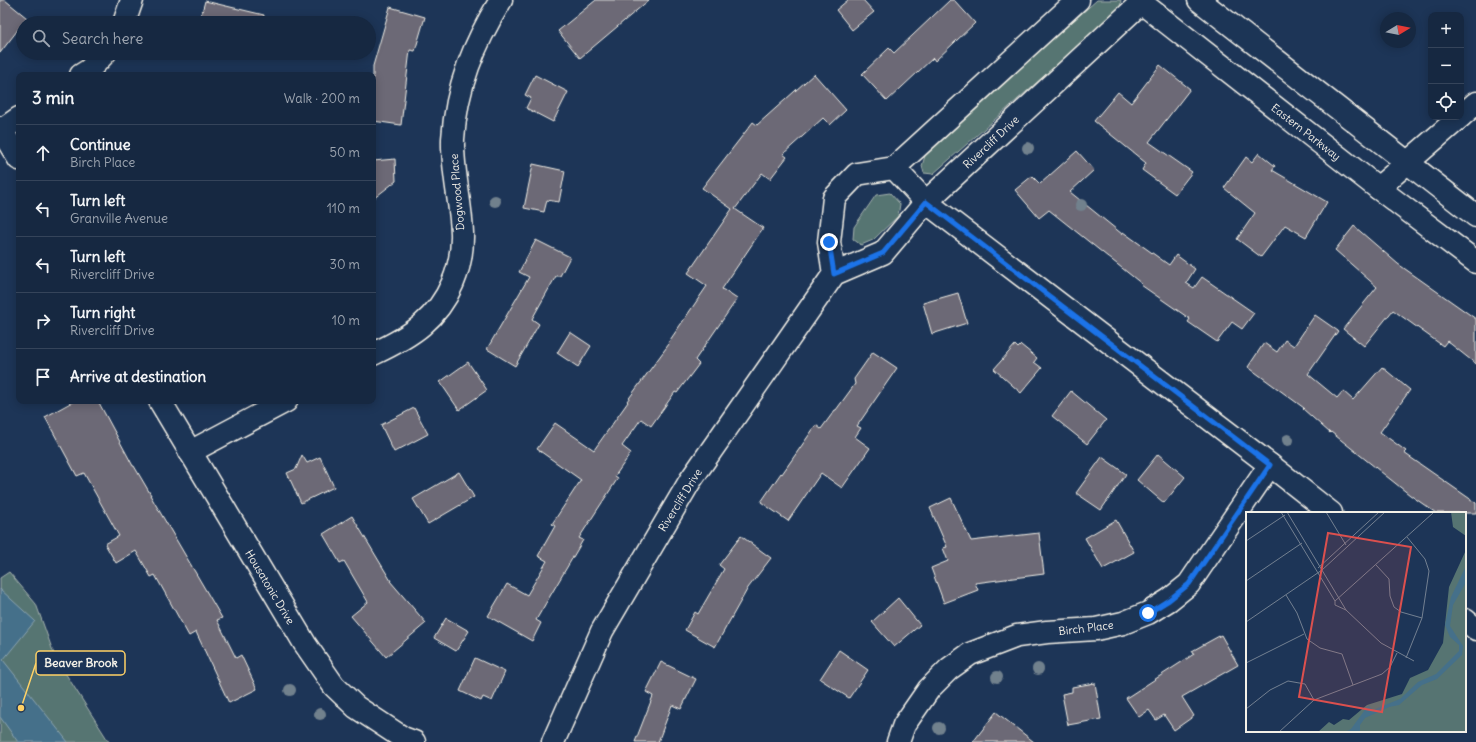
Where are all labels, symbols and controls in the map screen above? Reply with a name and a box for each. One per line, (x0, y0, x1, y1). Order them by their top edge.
north arrow (1380, 12, 1416, 48)
map controls (1428, 12, 1464, 120)
button: + (1428, 12, 1464, 48)
search box (16, 16, 376, 60)
icon: search (30, 27, 52, 49)
text: Search here (62, 29, 143, 48)
button: − (1428, 48, 1464, 84)
button: locate (1428, 84, 1464, 120)
text: 3 min (32, 87, 74, 109)
text: Walk · 200 m (284, 90, 360, 107)
street label: Eastern Parkway (1268, 100, 1344, 164)
street label: Rivercliff Drive (960, 112, 1022, 171)
text: Continue (70, 135, 131, 154)
icon: ahead (32, 142, 54, 164)
text: 50 m (329, 144, 360, 161)
street label: Dogwood Place (447, 153, 467, 231)
text: Birch Place (70, 154, 135, 171)
text: Turn left (70, 191, 125, 210)
icon: left (32, 198, 54, 220)
text: 110 m (327, 200, 360, 217)
text: Granville Avenue (70, 210, 168, 227)
route end (820, 233, 838, 251)
text: Turn left (70, 247, 125, 266)
icon: left (32, 254, 54, 276)
text: 30 m (330, 256, 360, 273)
text: Rivercliff Drive (70, 266, 154, 283)
text: Turn right (70, 303, 135, 322)
icon: right (32, 310, 54, 332)
text: 10 m (332, 312, 360, 329)
text: Rivercliff Drive (70, 322, 154, 339)
icon: arrive (32, 366, 54, 388)
text: Arrive at destination (70, 367, 206, 386)
street label: Rivercliff Drive (655, 466, 705, 534)
inset map (1246, 512, 1466, 732)
street label: Housatonic Drive (242, 547, 298, 627)
route start (1139, 604, 1157, 622)
street label: Birch Place (1058, 618, 1114, 638)
callout: Beaver Brook (36, 651, 125, 675)
text: Beaver Brook (44, 655, 118, 670)

